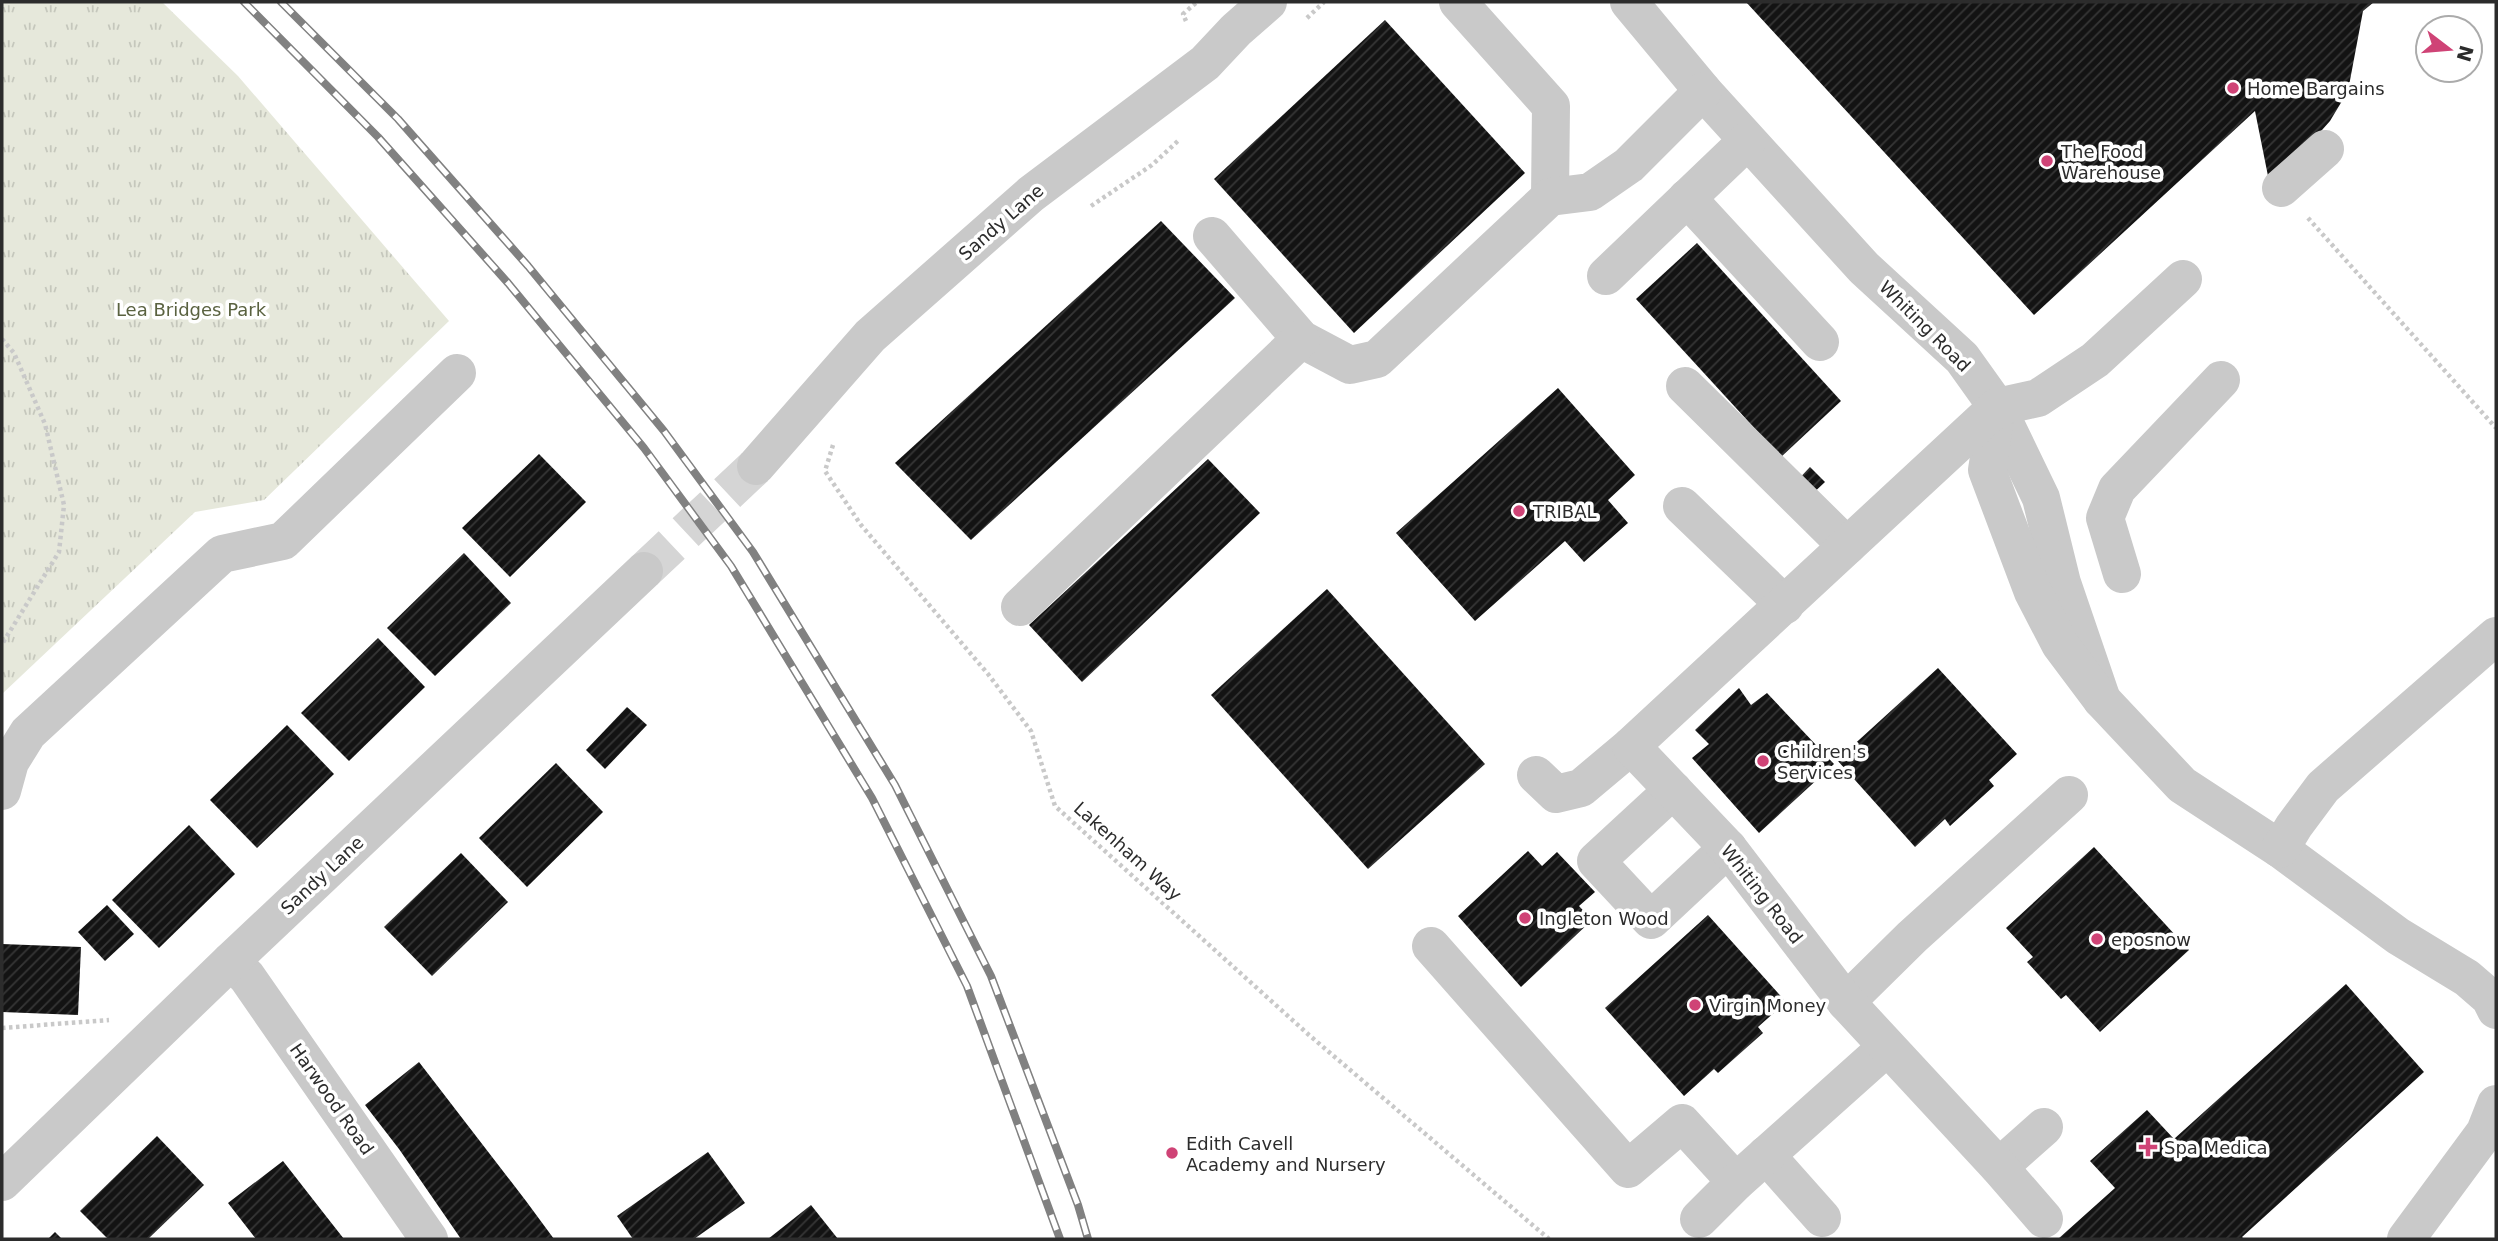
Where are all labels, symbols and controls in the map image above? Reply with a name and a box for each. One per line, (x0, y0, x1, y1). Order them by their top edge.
north arrow (2414, 14, 2484, 84)
text: N (2453, 43, 2478, 64)
place label: Home Bargains (2247, 78, 2385, 99)
marker: Home Bargains (2225, 80, 2241, 96)
place label: The Food Warehouse (2060, 141, 2161, 183)
marker: The Food Warehouse (2039, 153, 2055, 169)
street label: Sandy Lane (954, 180, 1048, 264)
street label: Whiting Road (1875, 276, 1975, 376)
park label: Lea Bridges Park (116, 299, 267, 320)
place label: TRIBAL (1532, 501, 1597, 522)
marker: TRIBAL (1511, 503, 1527, 519)
place label: Children's Services (1777, 741, 1866, 783)
marker: Children's Services (1755, 753, 1771, 769)
street label: Lakenham Way (1070, 797, 1186, 905)
street label: Sandy Lane (276, 831, 368, 919)
street label: Whiting Road (1717, 840, 1807, 948)
place label: Ingleton Wood (1539, 908, 1669, 929)
marker: Ingleton Wood (1517, 910, 1533, 926)
place label: eposnow (2111, 929, 2191, 950)
marker: eposnow (2089, 931, 2105, 947)
place label: Virgin Money (1709, 995, 1827, 1016)
marker: Virgin Money (1687, 997, 1703, 1013)
street label: Harwood Road (286, 1039, 378, 1159)
place label: Edith Cavell Academy and Nursery (1186, 1133, 1386, 1175)
marker: Spa Medica (2138, 1137, 2158, 1157)
place label: Spa Medica (2164, 1137, 2268, 1158)
marker: Edith Cavell Academy and Nursery (1164, 1145, 1180, 1161)

